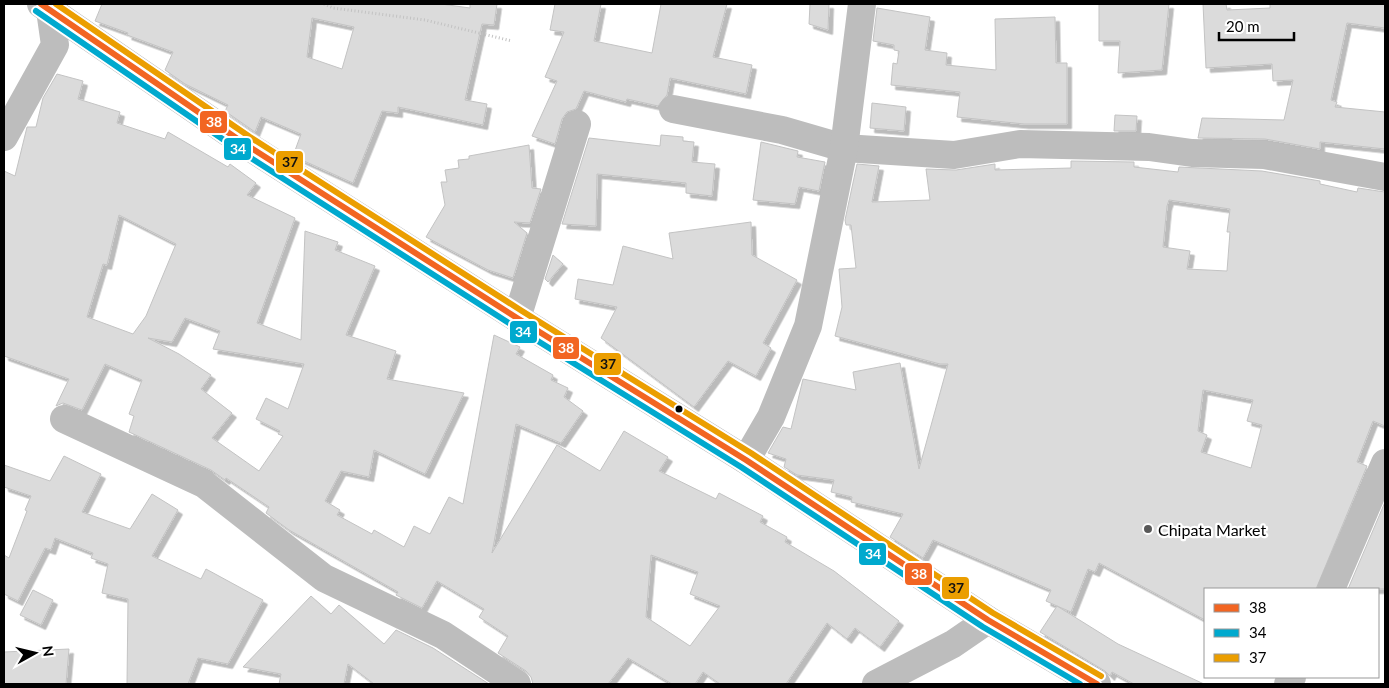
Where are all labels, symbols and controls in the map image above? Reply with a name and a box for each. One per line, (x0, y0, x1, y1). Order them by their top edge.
scale bar (1219, 10, 1294, 42)
text: 20 m (1226, 17, 1260, 35)
line badge: 38 (199, 110, 228, 134)
text: 38 (206, 113, 222, 130)
line badge: 34 (223, 137, 252, 161)
text: 34 (230, 140, 246, 157)
line badge: 37 (275, 150, 304, 174)
text: 37 (282, 153, 298, 170)
line badge: 34 (509, 320, 538, 344)
text: 34 (515, 323, 531, 340)
line badge: 38 (552, 336, 580, 360)
text: 38 (558, 339, 574, 356)
line badge: 37 (593, 352, 622, 376)
text: 37 (600, 355, 616, 372)
unlabelled marker (674, 404, 684, 414)
place label: Chipata Market (1158, 520, 1267, 539)
marker: Chipata Market (1142, 523, 1154, 535)
line badge: 34 (858, 542, 887, 566)
text: 34 (865, 545, 881, 562)
line badge: 38 (904, 562, 933, 586)
text: 38 (911, 565, 927, 582)
line badge: 37 (941, 576, 970, 600)
text: 37 (948, 579, 964, 596)
legend (1204, 588, 1379, 678)
text: 38 (1249, 598, 1266, 616)
text: 34 (1249, 623, 1267, 641)
north arrow (10, 628, 60, 678)
text: N (39, 645, 58, 658)
text: 37 (1249, 648, 1267, 666)

